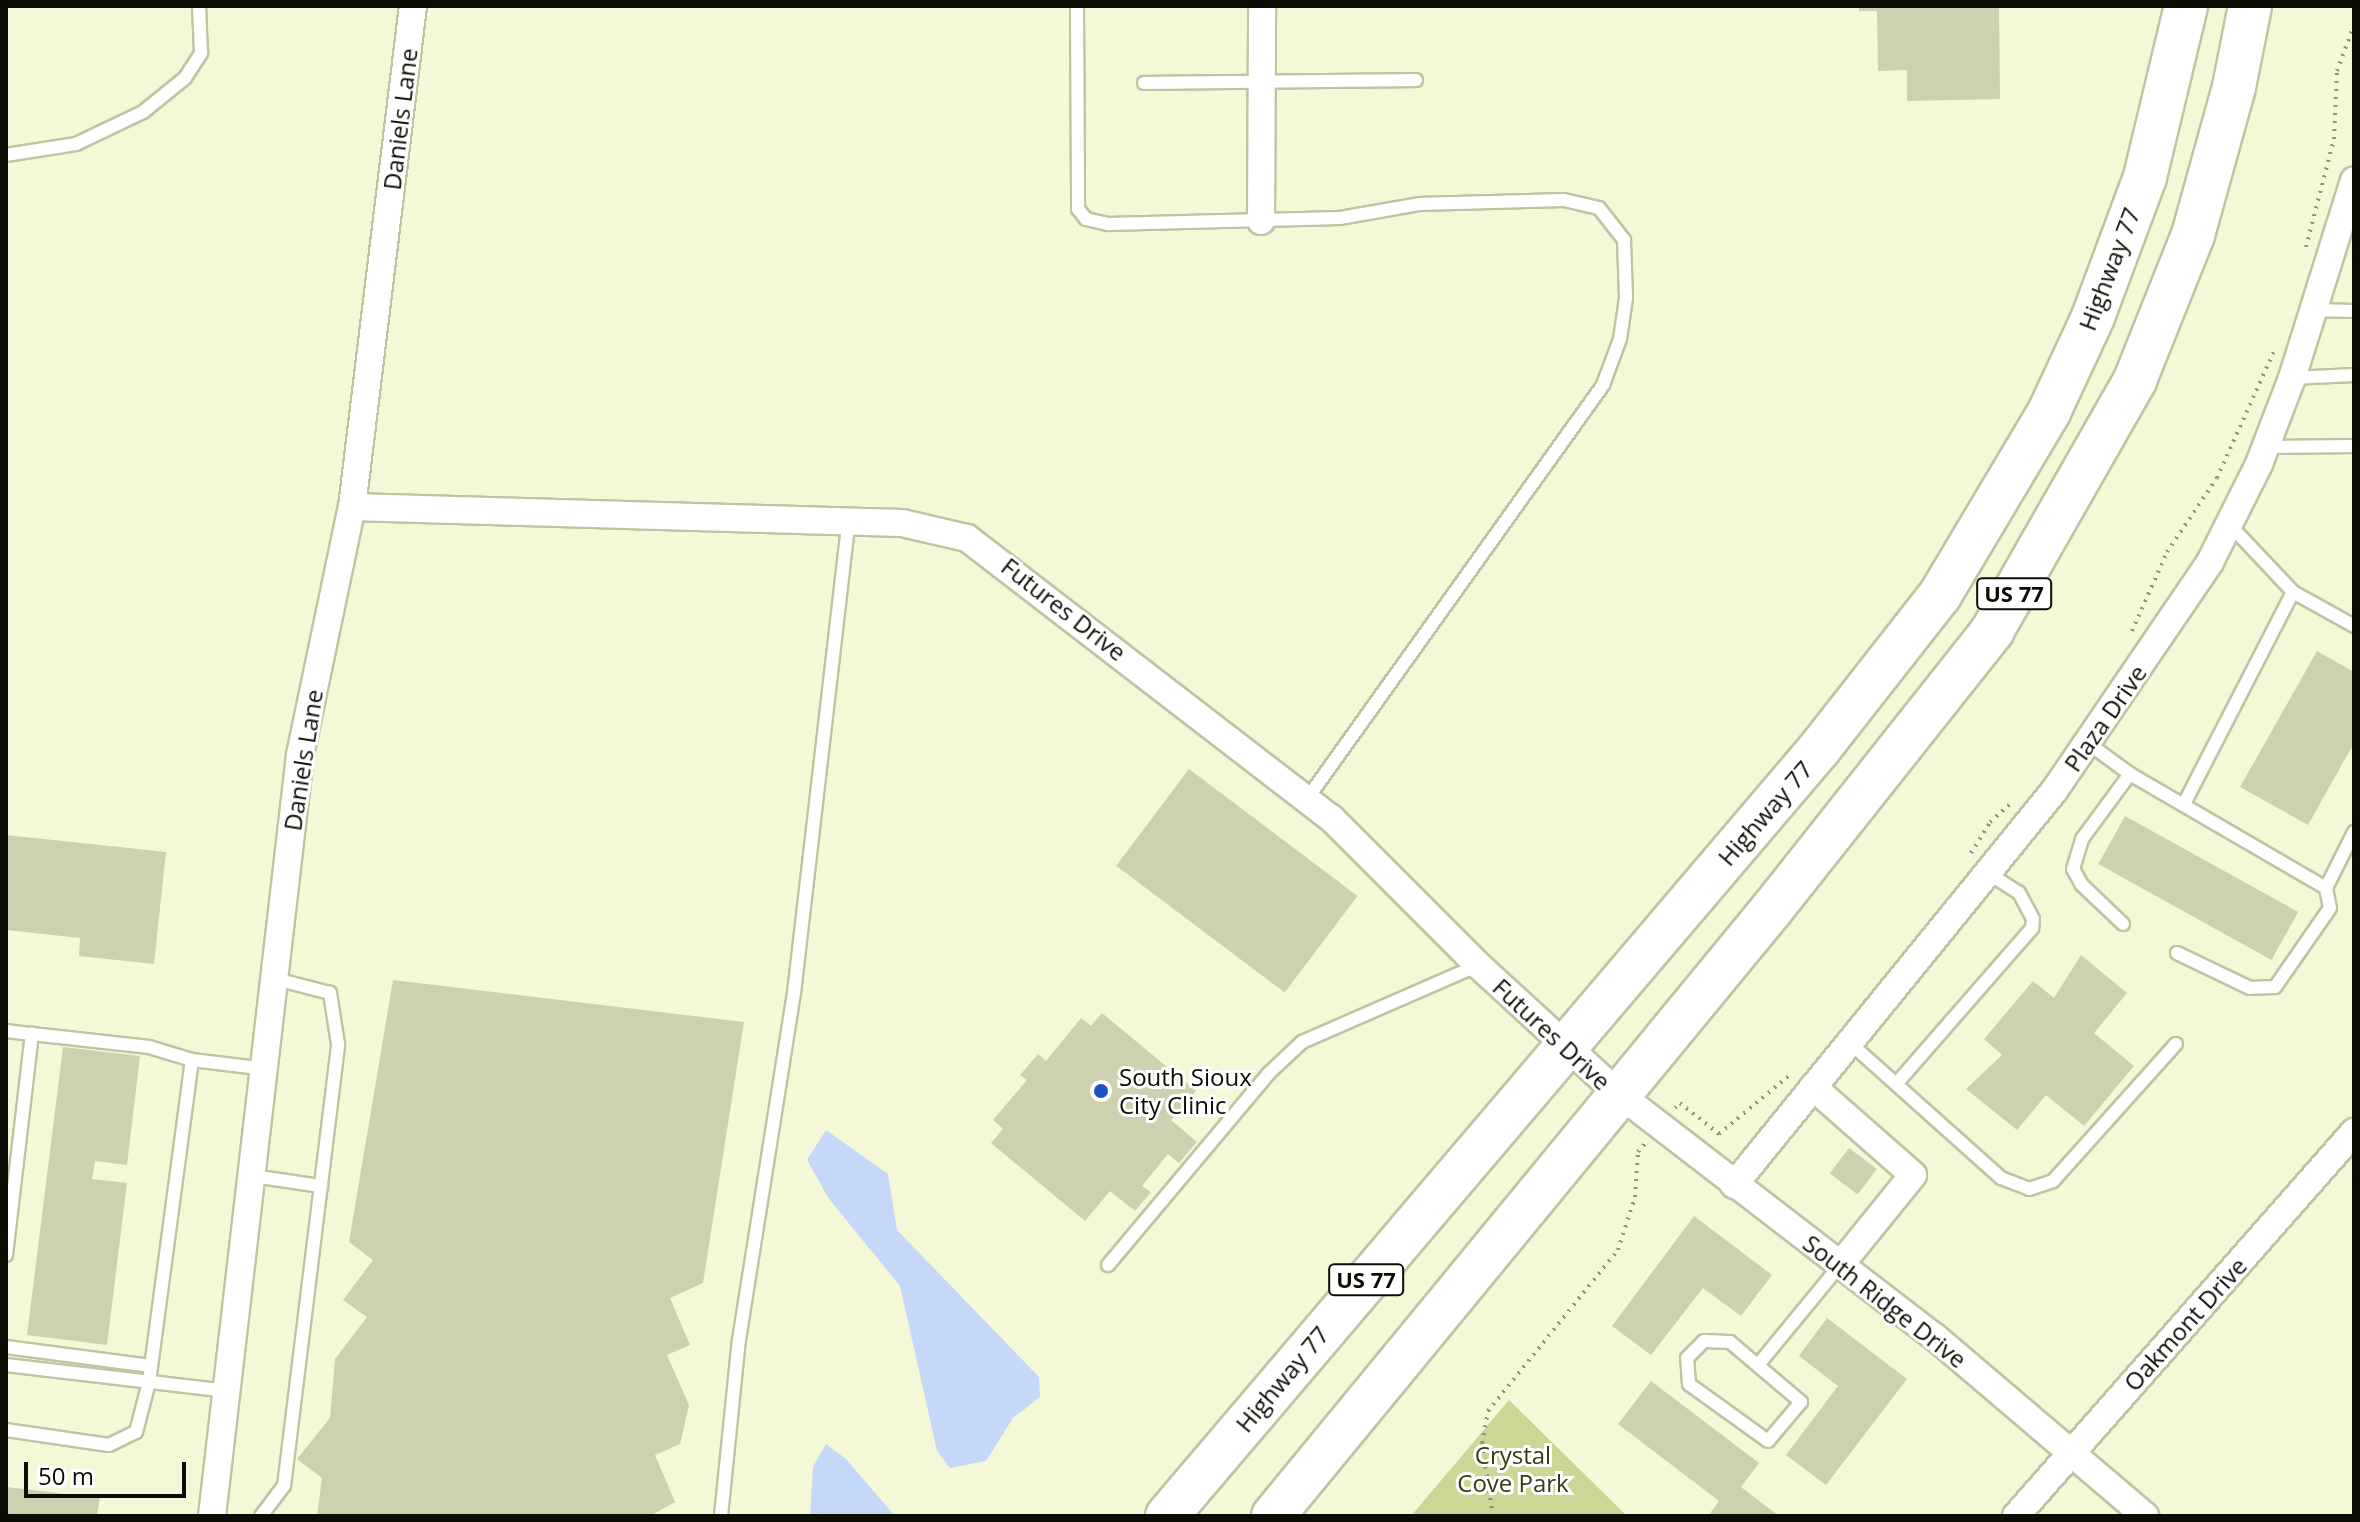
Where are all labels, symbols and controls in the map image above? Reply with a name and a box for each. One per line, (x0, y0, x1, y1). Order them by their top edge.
street label: Daniels Lane (377, 46, 423, 192)
street label: Highway 77 (2072, 204, 2146, 334)
street label: Futures Drive (996, 551, 1132, 667)
road number: US 77 (1976, 576, 2052, 612)
street label: Plaza Drive (2058, 659, 2152, 777)
street label: Daniels Lane (278, 687, 328, 833)
street label: Highway 77 (1712, 755, 1818, 871)
street label: Futures Drive (1487, 972, 1617, 1096)
place label: South Sioux City Clinic (1119, 1063, 1252, 1119)
marker: South Sioux City Clinic (1090, 1080, 1112, 1102)
street label: South Ridge Drive (1798, 1228, 1972, 1374)
street label: Oakmont Drive (2118, 1251, 2252, 1397)
road number: US 77 (1328, 1262, 1404, 1298)
street label: Highway 77 (1229, 1320, 1335, 1438)
park label: Crystal Cove Park (1457, 1441, 1569, 1497)
scale bar (28, 1446, 190, 1496)
text: 50 m (38, 1459, 94, 1492)

